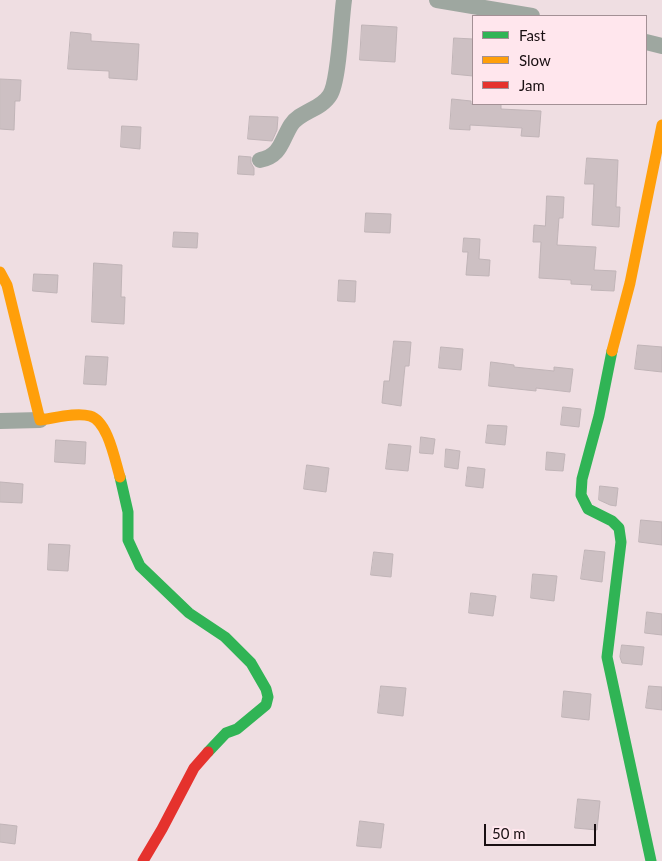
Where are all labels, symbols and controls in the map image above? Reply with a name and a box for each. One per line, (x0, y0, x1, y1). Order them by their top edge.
legend (472, 15, 647, 105)
text: Fast (519, 26, 546, 44)
text: Slow (519, 51, 551, 69)
text: Jam (519, 76, 545, 94)
scale bar (487, 814, 600, 846)
text: 50 m (492, 824, 526, 842)

